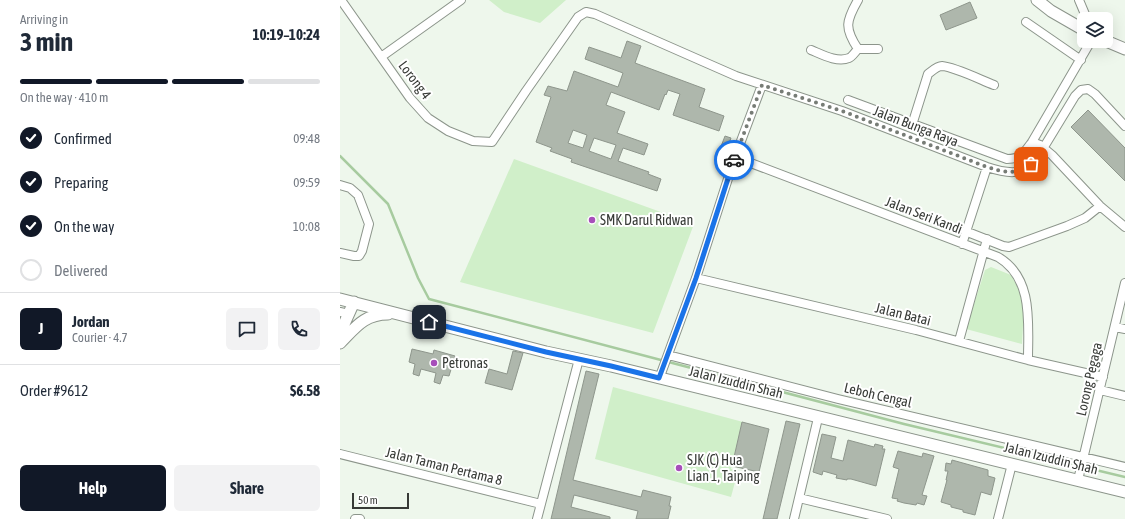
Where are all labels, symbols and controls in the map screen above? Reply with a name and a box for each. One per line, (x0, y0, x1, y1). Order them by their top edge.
text: Arriving in (20, 12, 68, 27)
map controls (1077, 12, 1113, 48)
button: layers (1077, 12, 1113, 48)
text: 10:19–10:24 (252, 26, 320, 43)
text: 3 min (20, 27, 73, 57)
street label: Lorong 4 (395, 58, 435, 103)
text: On the way · 410 m (20, 90, 108, 105)
street label: Jalan Bunga Raya (871, 102, 961, 150)
icon: check (20, 127, 42, 149)
text: Confirmed (54, 130, 112, 147)
text: 09:48 (293, 131, 320, 146)
courier (714, 140, 754, 180)
pin (1014, 147, 1048, 181)
icon: car (723, 149, 745, 171)
icon: bag (1020, 153, 1042, 175)
icon: check (20, 171, 42, 193)
text: Preparing (54, 174, 108, 191)
text: 09:59 (293, 175, 320, 190)
street label: Jalan Seri Kandi (883, 193, 965, 237)
place label: SMK Darul Ridwan (600, 212, 693, 228)
icon: check (20, 215, 42, 237)
marker: SMK Darul Ridwan (587, 215, 597, 225)
text: On the way (54, 218, 115, 235)
text: 10:08 (293, 219, 320, 234)
text: Delivered (54, 262, 108, 279)
street label: Jalan Batai (873, 299, 933, 329)
pin (412, 305, 446, 339)
button: chat (226, 308, 268, 350)
button: phone (278, 308, 320, 350)
icon: home (418, 311, 440, 333)
text: Jordan (72, 313, 110, 330)
text: J (39, 320, 43, 337)
text: Courier · 4.7 (72, 330, 128, 345)
street label: Lorong Pegaga (1073, 341, 1105, 417)
place label: Petronas (442, 355, 488, 371)
marker: Petronas (429, 358, 439, 368)
street label: Jalan Izuddin Shah (687, 363, 785, 401)
street label: Leboh Cengal (843, 379, 914, 411)
text: Order #9612 (20, 382, 88, 399)
text: $6.58 (290, 382, 320, 399)
street label: Jalan Izuddin Shah (1002, 439, 1100, 477)
street label: Jalan Taman Pertama 8 (384, 444, 504, 488)
place label: SJK (C) Hua Lian 1, Taiping (687, 452, 759, 484)
marker: SJK (C) Hua Lian 1, Taiping (674, 463, 684, 473)
button: Help (20, 465, 166, 511)
button: Share (174, 465, 320, 511)
scale bar (352, 491, 409, 510)
text: 50 m (358, 494, 378, 506)

